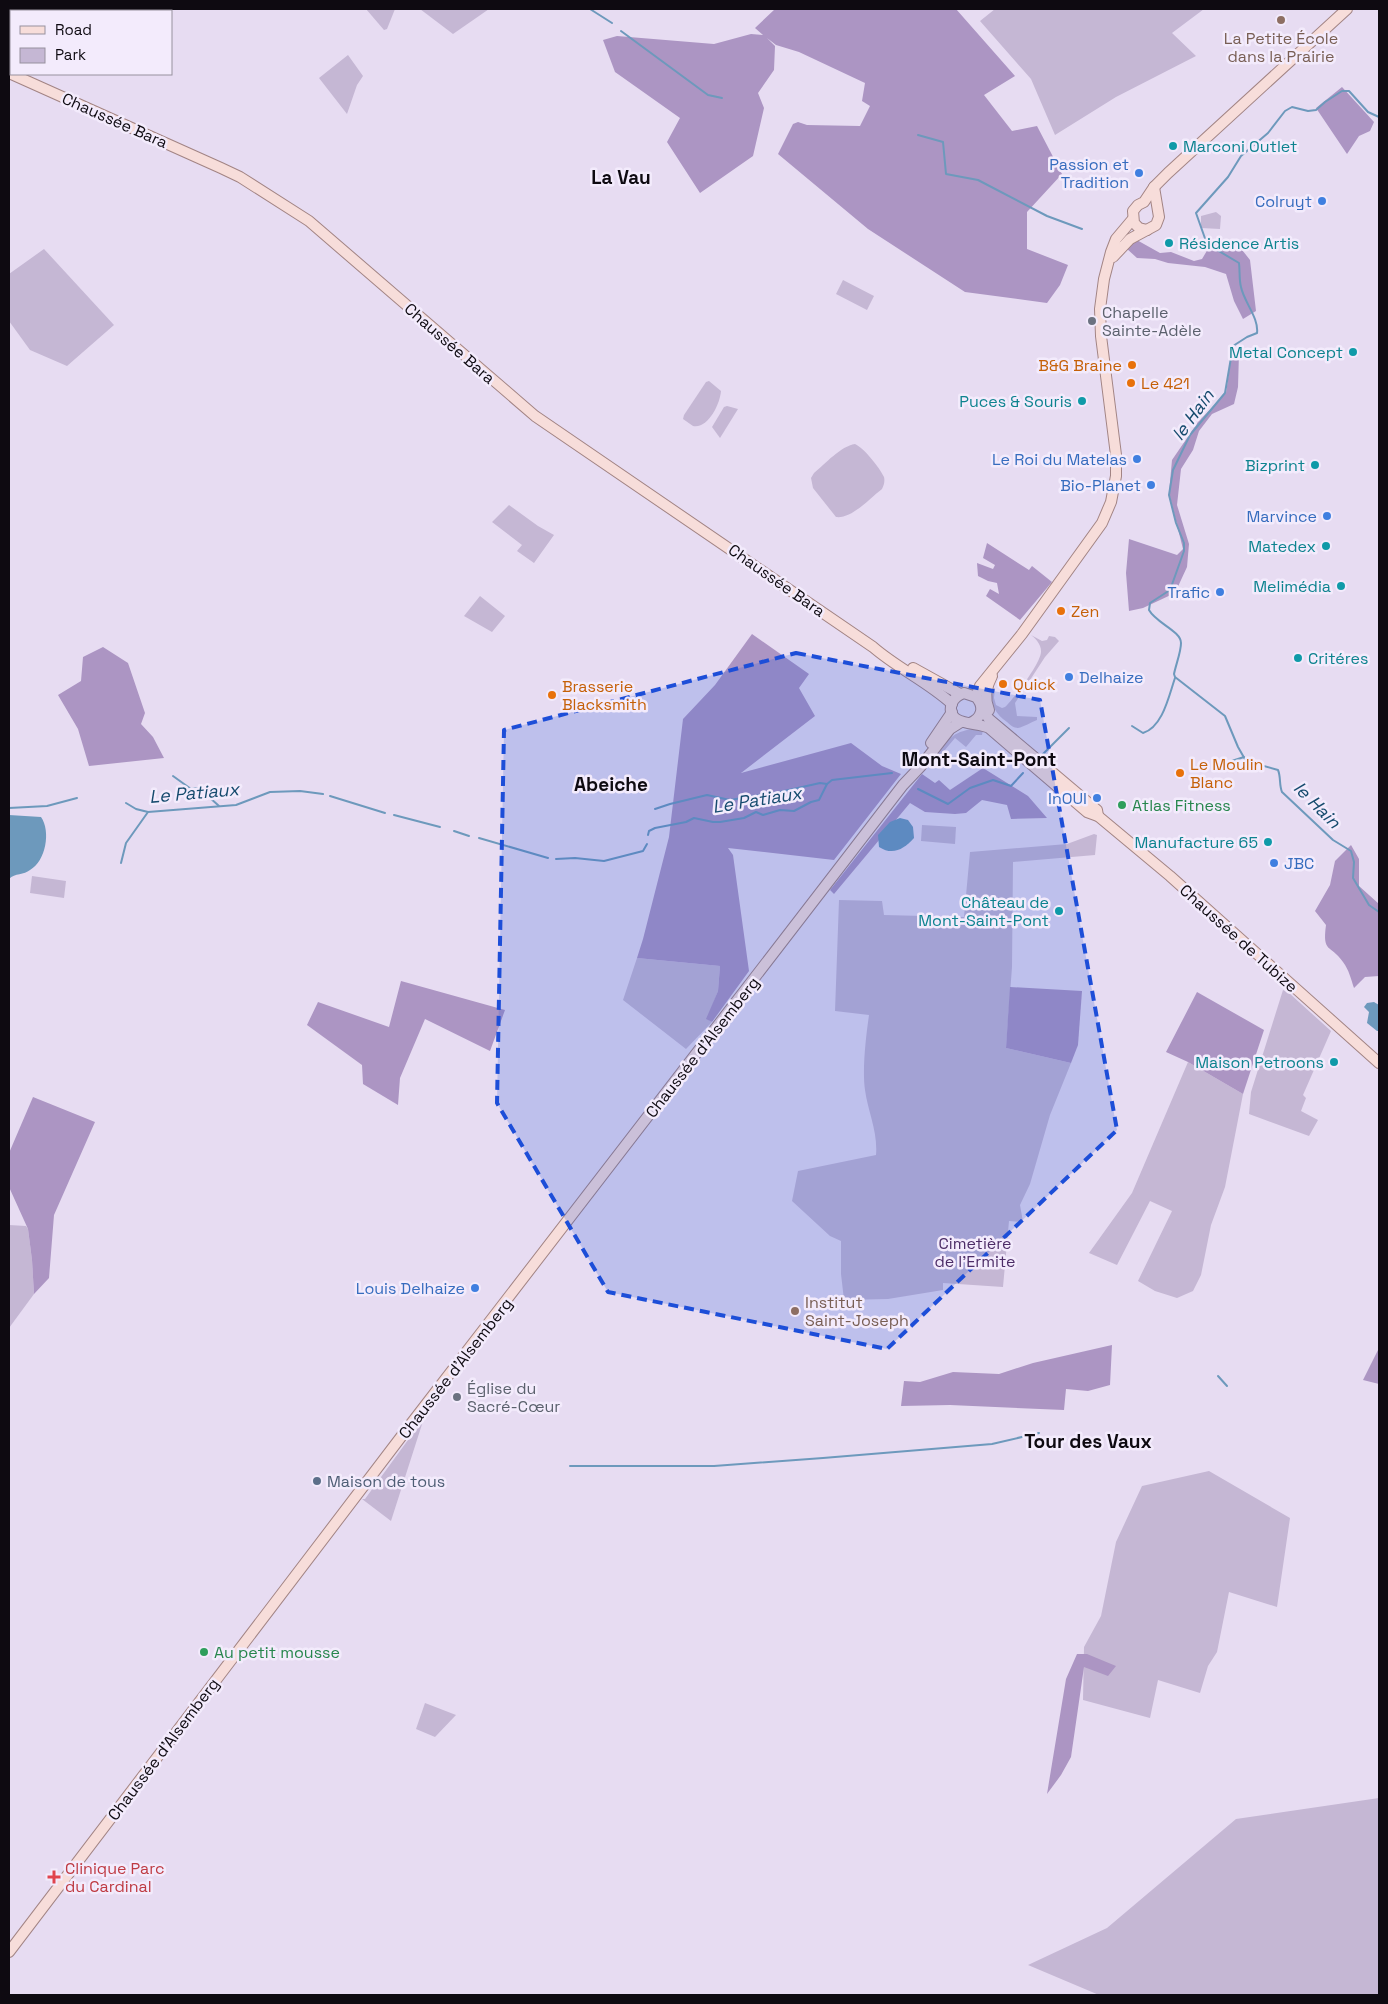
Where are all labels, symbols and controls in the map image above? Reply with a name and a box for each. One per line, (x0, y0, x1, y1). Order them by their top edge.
legend (10, 10, 172, 75)
marker: La Petite École dans la Prairie (1275, 14, 1287, 26)
text: Road (55, 20, 92, 39)
place label: La Petite École dans la Prairie (1224, 28, 1338, 67)
text: Park (55, 45, 86, 64)
street label: Chaussée Bara (59, 88, 171, 153)
place label: Marconi Outlet (1183, 136, 1297, 157)
marker: Marconi Outlet (1167, 140, 1179, 152)
place label: Passion et Tradition (1049, 154, 1129, 193)
district label: La Vau (591, 165, 651, 190)
marker: Passion et Tradition (1133, 167, 1145, 179)
place label: Colruyt (1255, 191, 1312, 212)
marker: Colruyt (1316, 195, 1328, 207)
place label: Résidence Artis (1179, 233, 1299, 254)
marker: Résidence Artis (1163, 237, 1175, 249)
street label: Chaussée Bara (400, 298, 499, 389)
place label: Chapelle Sainte-Adèle (1102, 302, 1201, 341)
marker: Chapelle Sainte-Adèle (1086, 315, 1098, 327)
place label: Metal Concept (1229, 342, 1343, 363)
marker: Metal Concept (1347, 346, 1359, 358)
place label: B&G Braine (1038, 355, 1122, 376)
marker: B&G Braine (1126, 359, 1138, 371)
place label: Le 421 (1141, 373, 1190, 394)
marker: Le 421 (1125, 377, 1137, 389)
water label: le Hain (1166, 384, 1219, 445)
place label: Puces & Souris (959, 391, 1072, 412)
marker: Puces & Souris (1076, 395, 1088, 407)
place label: Le Roi du Matelas (992, 449, 1127, 470)
marker: Le Roi du Matelas (1131, 453, 1143, 465)
place label: Bizprint (1245, 455, 1305, 476)
marker: Bizprint (1309, 459, 1321, 471)
place label: Bio-Planet (1060, 475, 1141, 496)
marker: Bio-Planet (1145, 479, 1157, 491)
place label: Marvince (1247, 506, 1317, 527)
marker: Marvince (1321, 510, 1333, 522)
place label: Matedex (1248, 536, 1316, 557)
street label: Chaussée Bara (724, 539, 829, 622)
marker: Matedex (1320, 540, 1332, 552)
place label: Melimédia (1253, 576, 1331, 597)
marker: Melimédia (1335, 580, 1347, 592)
place label: Trafic (1167, 582, 1210, 603)
marker: Trafic (1214, 586, 1226, 598)
place label: Zen (1071, 601, 1099, 622)
marker: Zen (1055, 605, 1067, 617)
place label: Critéres (1308, 648, 1368, 669)
marker: Critéres (1292, 652, 1304, 664)
place label: Delhaize (1079, 667, 1143, 688)
marker: Delhaize (1063, 671, 1075, 683)
place label: Quick (1013, 674, 1056, 695)
place label: Brasserie Blacksmith (562, 676, 647, 715)
marker: Quick (997, 678, 1009, 690)
marker: Brasserie Blacksmith (546, 689, 558, 701)
district label: Mont-Saint-Pont (902, 747, 1056, 772)
place label: Le Moulin Blanc (1190, 754, 1263, 793)
marker: Le Moulin Blanc (1174, 767, 1186, 779)
district label: Abeiche (574, 772, 648, 797)
water label: le Hain (1289, 776, 1346, 834)
water label: Le Patiaux (148, 777, 242, 808)
water label: Le Patiaux (711, 781, 805, 818)
place label: InOUI (1048, 788, 1087, 809)
marker: InOUI (1091, 792, 1103, 804)
place label: Atlas Fitness (1132, 795, 1231, 816)
marker: Atlas Fitness (1116, 799, 1128, 811)
place label: Manufacture 65 (1134, 832, 1258, 853)
marker: Manufacture 65 (1262, 836, 1274, 848)
place label: JBC (1284, 853, 1314, 874)
marker: JBC (1268, 857, 1280, 869)
street label: Chaussée de Tubize (1175, 880, 1302, 997)
place label: Château de Mont-Saint-Pont (918, 892, 1049, 931)
marker: Château de Mont-Saint-Pont (1053, 905, 1065, 917)
street label: Chaussée d'Alsemberg (641, 973, 764, 1122)
place label: Maison Petroons (1195, 1052, 1324, 1073)
marker: Maison Petroons (1328, 1056, 1340, 1068)
park label: Cimetière de l'Ermite (934, 1233, 1016, 1272)
place label: Louis Delhaize (356, 1278, 465, 1299)
marker: Louis Delhaize (469, 1282, 481, 1294)
place label: Institut Saint-Joseph (805, 1292, 909, 1331)
street label: Chaussée d'Alsemberg (394, 1294, 517, 1443)
marker: Institut Saint-Joseph (789, 1305, 801, 1317)
place label: Église du Sacré-Cœur (467, 1378, 560, 1417)
marker: Église du Sacré-Cœur (451, 1391, 463, 1403)
district label: Tour des Vaux (1024, 1429, 1152, 1454)
place label: Maison de tous (327, 1471, 445, 1492)
marker: Maison de tous (311, 1475, 323, 1487)
place label: Au petit mousse (214, 1642, 340, 1663)
marker: Au petit mousse (198, 1646, 210, 1658)
street label: Chaussée d'Alsemberg (103, 1674, 224, 1825)
place label: Clinique Parc du Cardinal (65, 1858, 164, 1897)
marker: Clinique Parc du Cardinal (47, 1870, 61, 1884)

